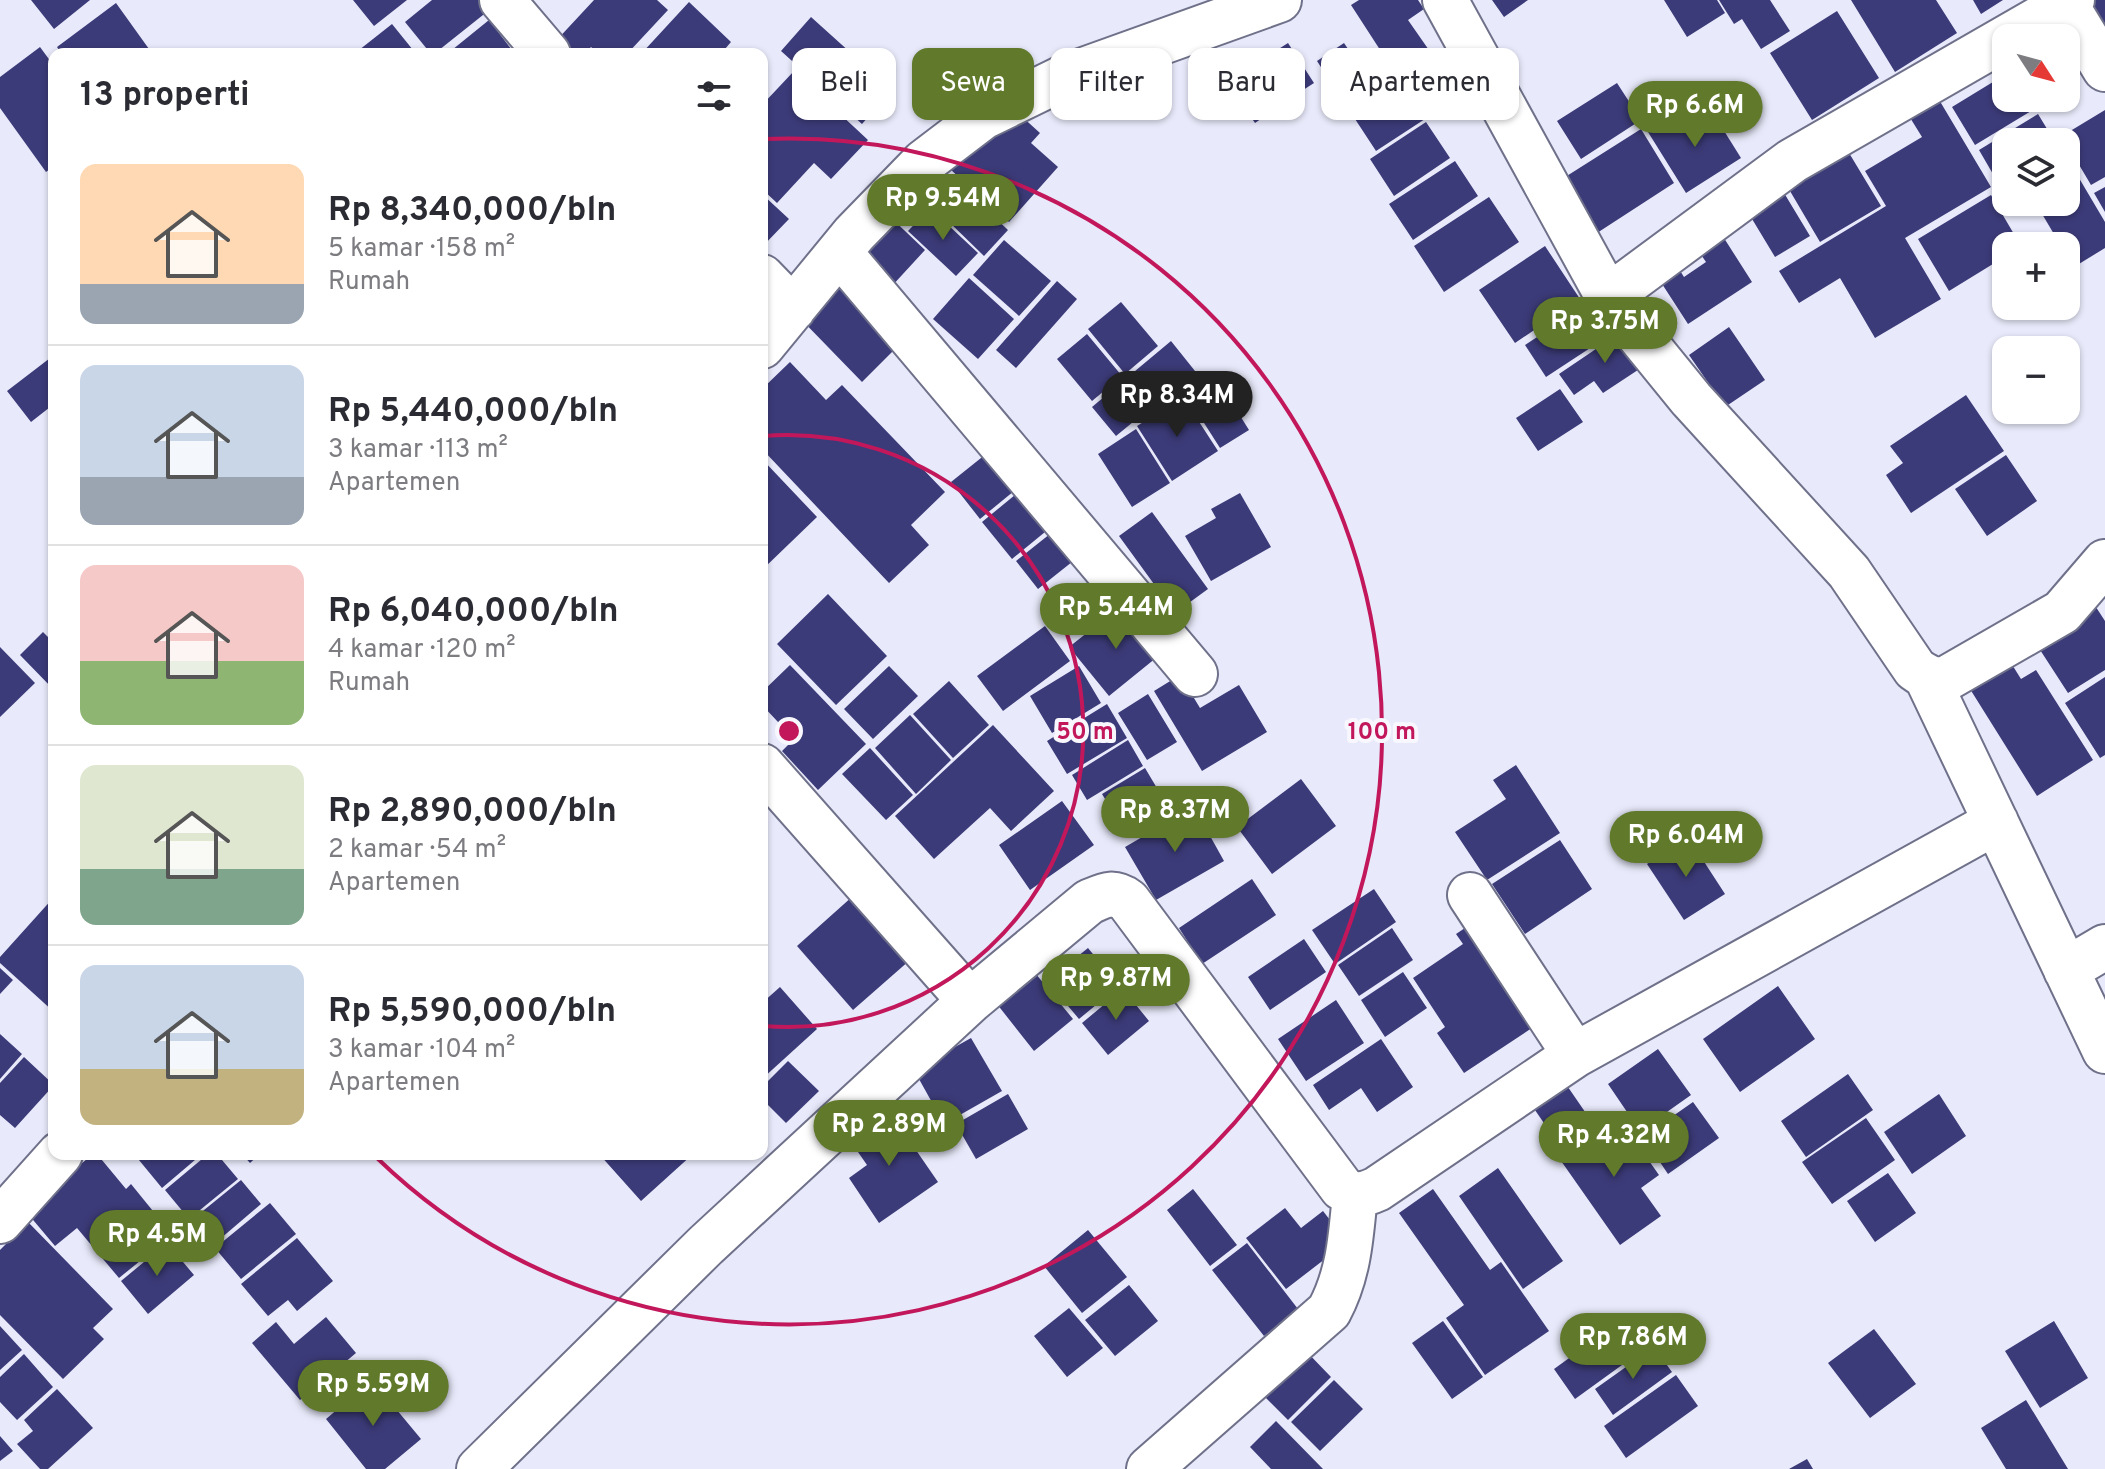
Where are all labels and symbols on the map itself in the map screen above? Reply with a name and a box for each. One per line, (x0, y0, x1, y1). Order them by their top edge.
north arrow (1992, 24, 2080, 112)
pin: Rp 6.6M (1621, 81, 1769, 149)
pin: Rp 9.54M (860, 174, 1026, 242)
pin: Rp 3.75M (1522, 297, 1688, 365)
pin: Rp 8.34M (1094, 371, 1260, 439)
pin: Rp 5.44M (1033, 583, 1199, 651)
centre of rings (775, 717, 803, 745)
text: 50 m (1056, 718, 1114, 748)
text: 100 m (1348, 718, 1416, 748)
pin: Rp 8.37M (1092, 786, 1258, 854)
pin: Rp 6.04M (1603, 811, 1769, 879)
pin: Rp 9.87M (1033, 954, 1199, 1022)
pin: Rp 2.89M (806, 1100, 972, 1168)
pin: Rp 4.32M (1531, 1111, 1697, 1179)
pin: Rp 4.5M (83, 1210, 231, 1278)
pin: Rp 7.86M (1550, 1313, 1716, 1381)
pin: Rp 5.59M (290, 1360, 456, 1428)

